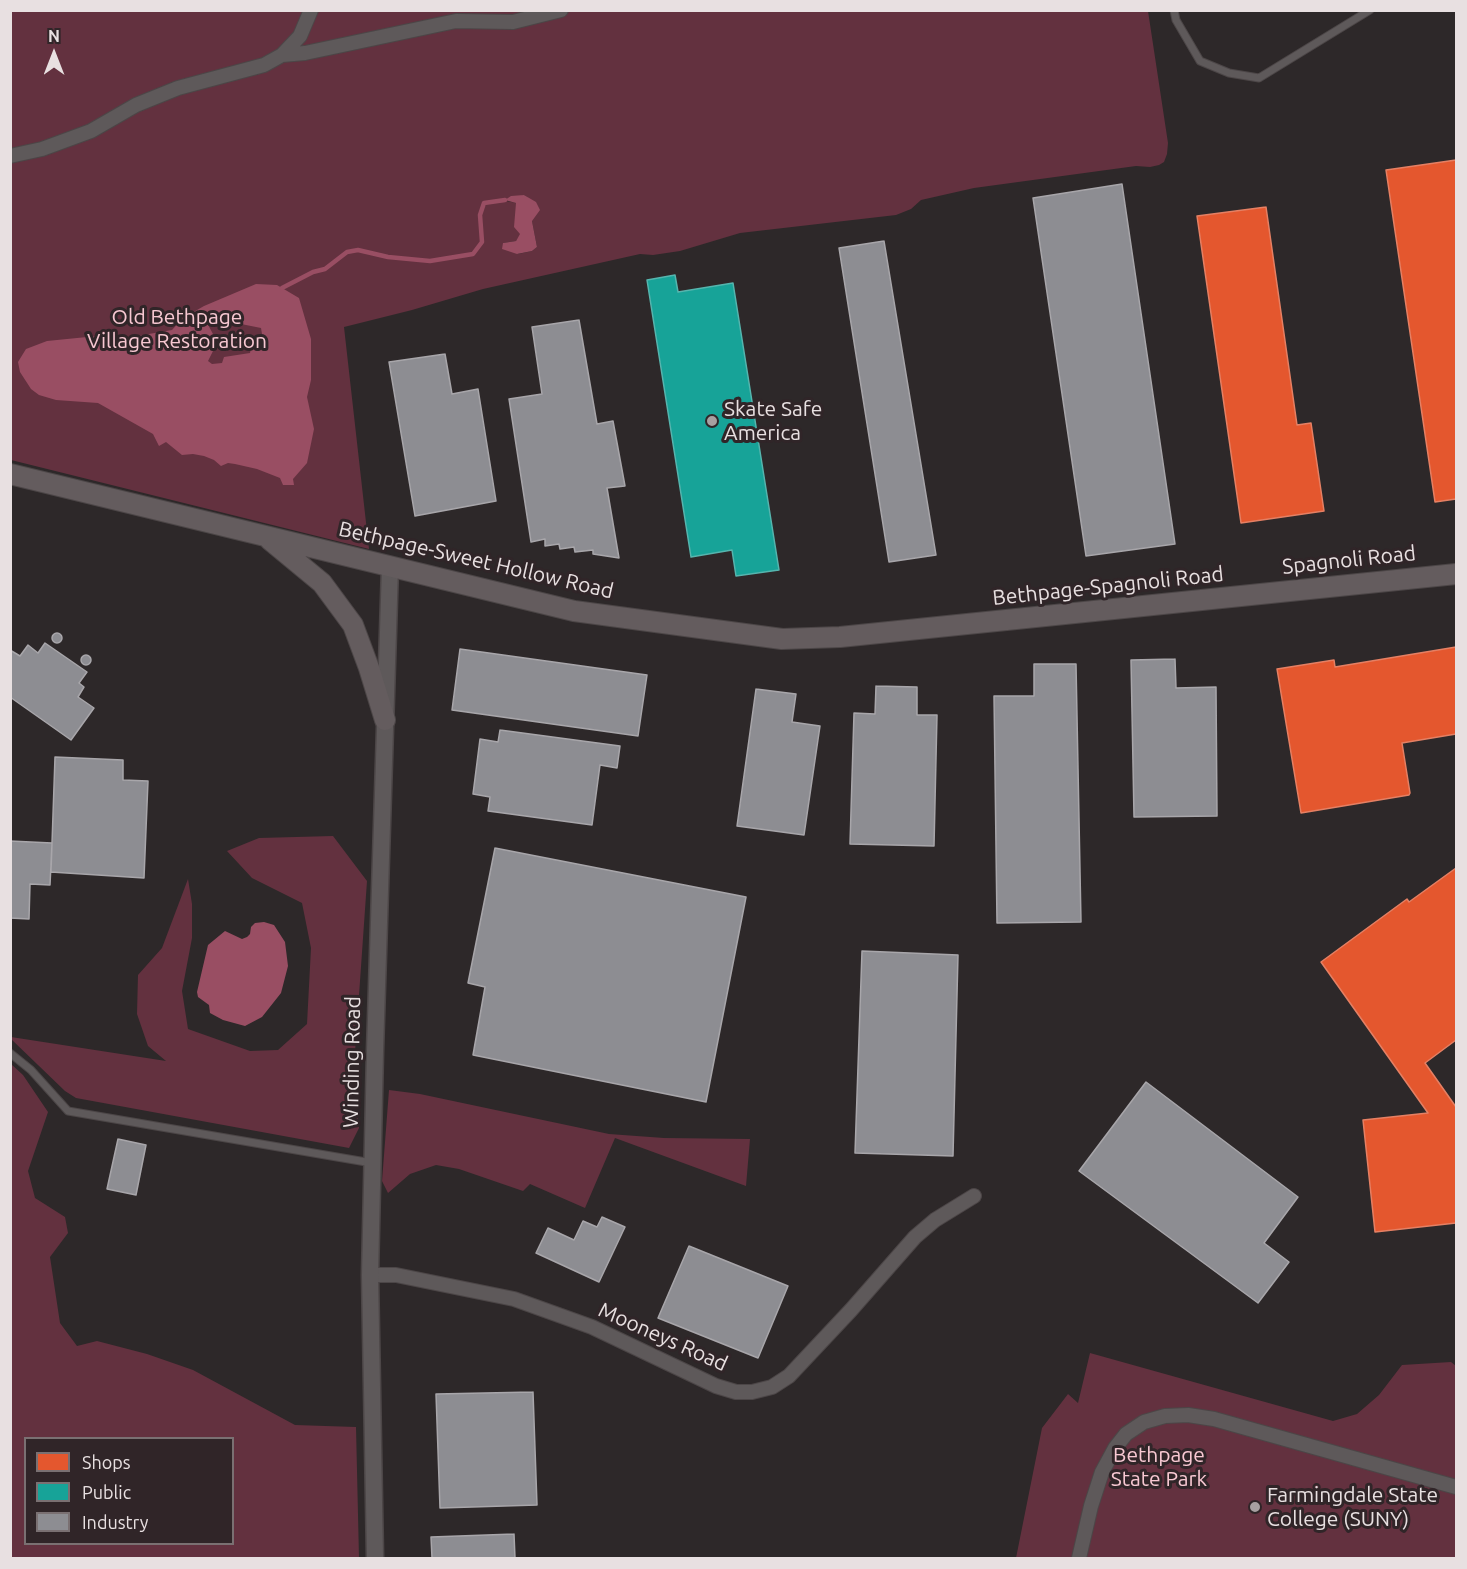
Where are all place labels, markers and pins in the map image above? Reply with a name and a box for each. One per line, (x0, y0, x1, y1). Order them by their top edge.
place label: Skate Safe America (724, 396, 822, 446)
marker: Skate Safe America (705, 414, 719, 428)
place label: Farmingdale State College (SUNY) (1267, 1482, 1438, 1532)
marker: Farmingdale State College (SUNY) (1248, 1500, 1262, 1514)

